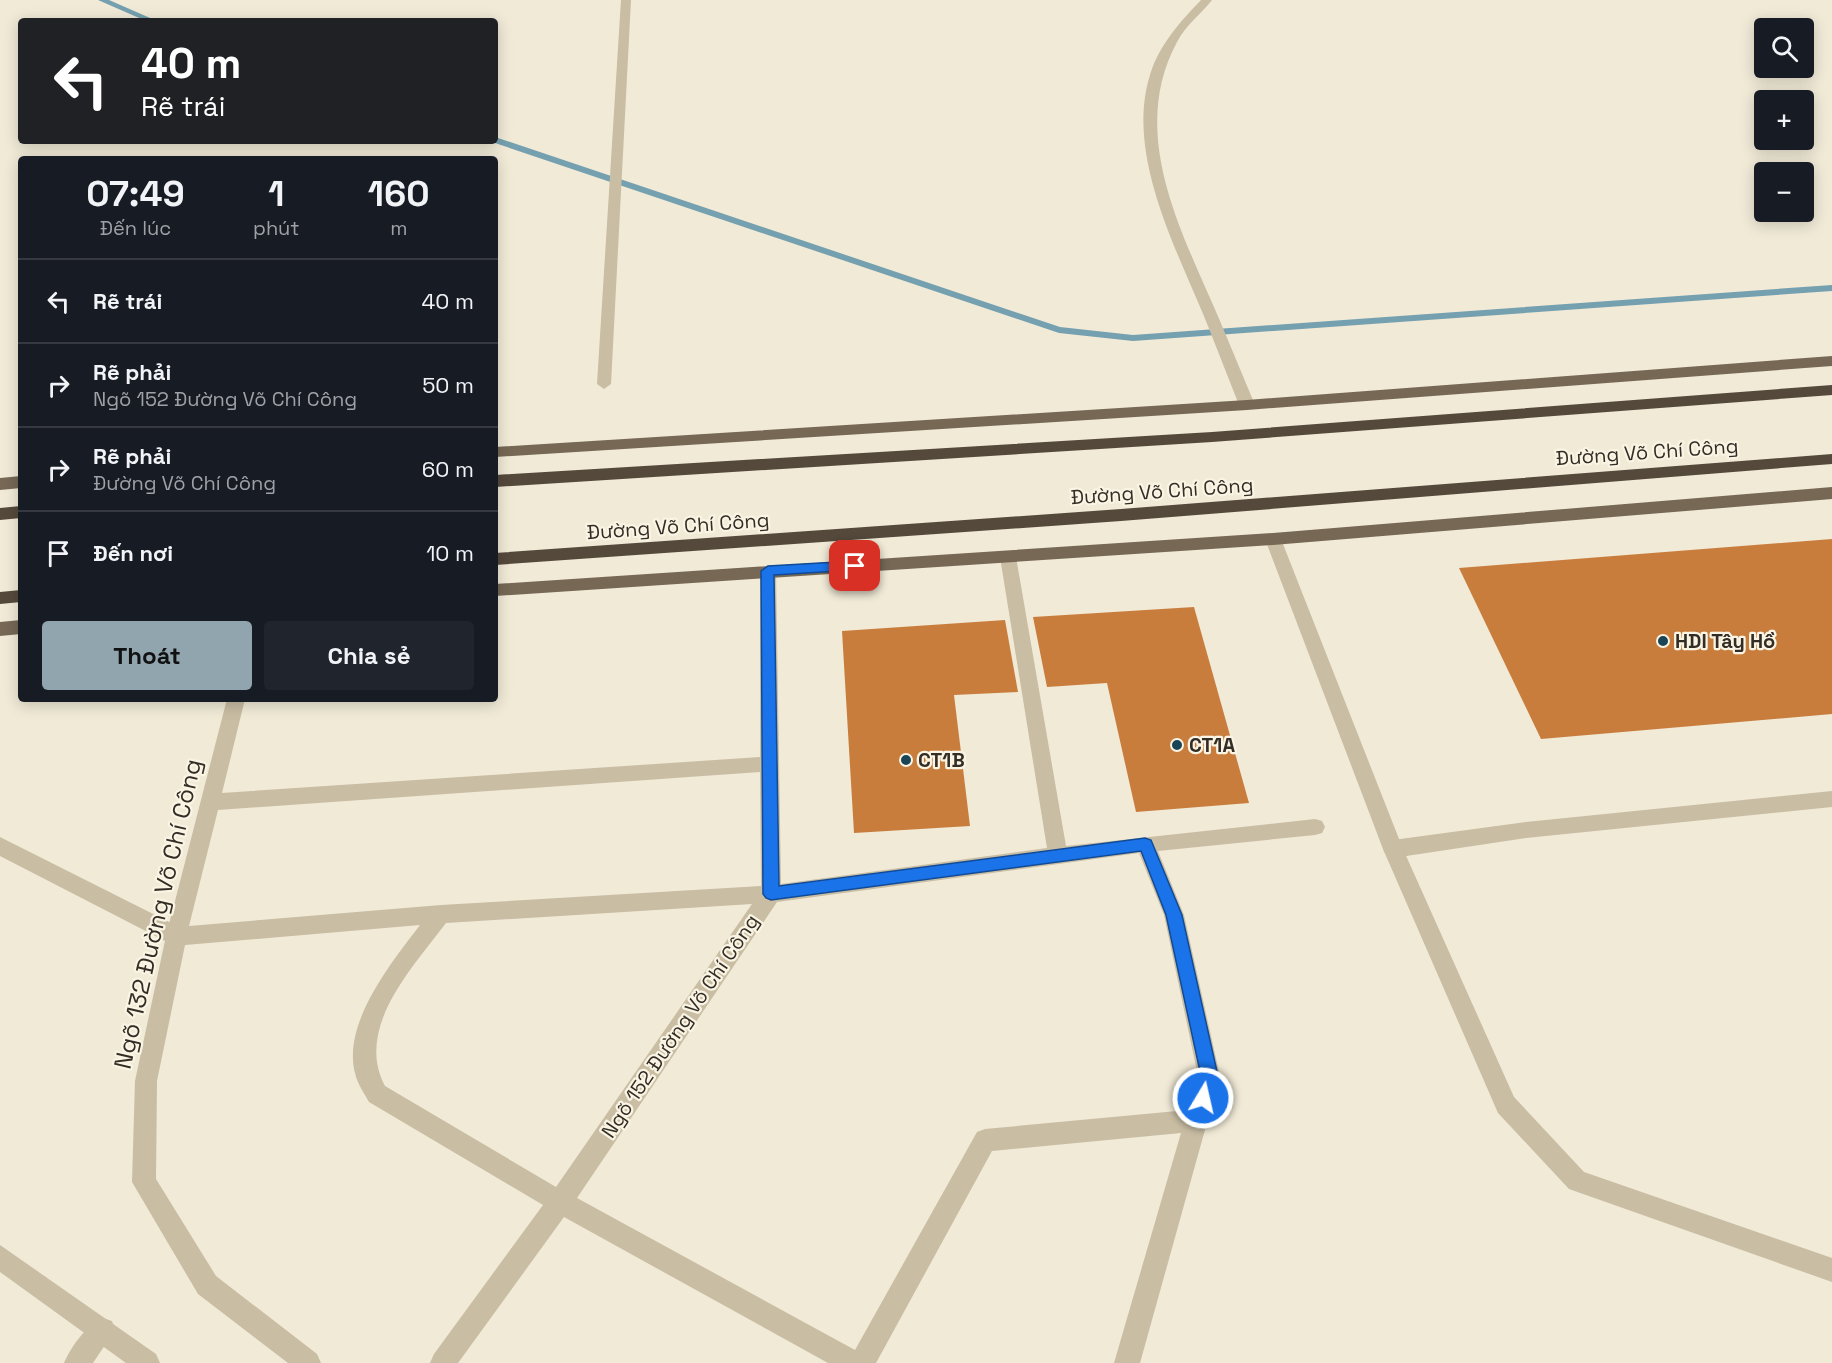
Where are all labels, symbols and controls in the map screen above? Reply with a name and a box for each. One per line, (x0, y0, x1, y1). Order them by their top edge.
map controls (1754, 18, 1814, 222)
button: search (1754, 18, 1814, 78)
text: 40 m (141, 37, 241, 90)
icon: left (42, 42, 120, 120)
text: Rẽ trái (141, 89, 225, 124)
button: + (1754, 90, 1814, 150)
button: − (1754, 162, 1814, 222)
text: 07:49 (86, 171, 185, 217)
text: 1 (268, 171, 284, 217)
text: 160 (368, 171, 430, 217)
text: Đến lúc (100, 215, 171, 241)
text: phút (253, 215, 299, 241)
text: m (390, 215, 407, 241)
icon: left (42, 285, 75, 318)
text: Rẽ trái (93, 287, 162, 315)
text: 40 m (422, 287, 474, 315)
text: Rẽ phải (93, 358, 171, 386)
icon: right (42, 369, 75, 402)
text: 50 m (422, 371, 474, 399)
text: Ngõ 152 Đường Võ Chí Công (93, 386, 357, 412)
street label: Đường Võ Chí Công (1555, 433, 1739, 471)
text: Rẽ phải (93, 442, 171, 470)
icon: right (42, 453, 75, 486)
text: 60 m (422, 455, 474, 483)
text: Đường Võ Chí Công (93, 470, 276, 496)
street label: Đường Võ Chí Công (1070, 472, 1254, 510)
street label: Đường Võ Chí Công (586, 507, 770, 545)
icon: arrive (42, 537, 75, 570)
text: Đến nơi (93, 539, 173, 567)
text: 10 m (426, 539, 474, 567)
pin (829, 540, 880, 591)
icon: arrive (838, 549, 871, 582)
button: Thoát (42, 621, 252, 690)
button: Chia sẻ (264, 621, 474, 690)
place label: HDI Tây Hồ (1675, 628, 1775, 654)
marker: HDI Tây Hồ (1656, 634, 1670, 648)
place label: CT1A (1189, 732, 1235, 758)
marker: CT1A (1170, 738, 1184, 752)
place label: CT1B (918, 747, 965, 773)
marker: CT1B (899, 753, 913, 767)
street label: Ngõ 132 Đường Võ Chí Công (107, 756, 208, 1072)
street label: Ngõ 152 Đường Võ Chí Công (595, 909, 765, 1143)
position arrow (1171, 1066, 1235, 1130)

